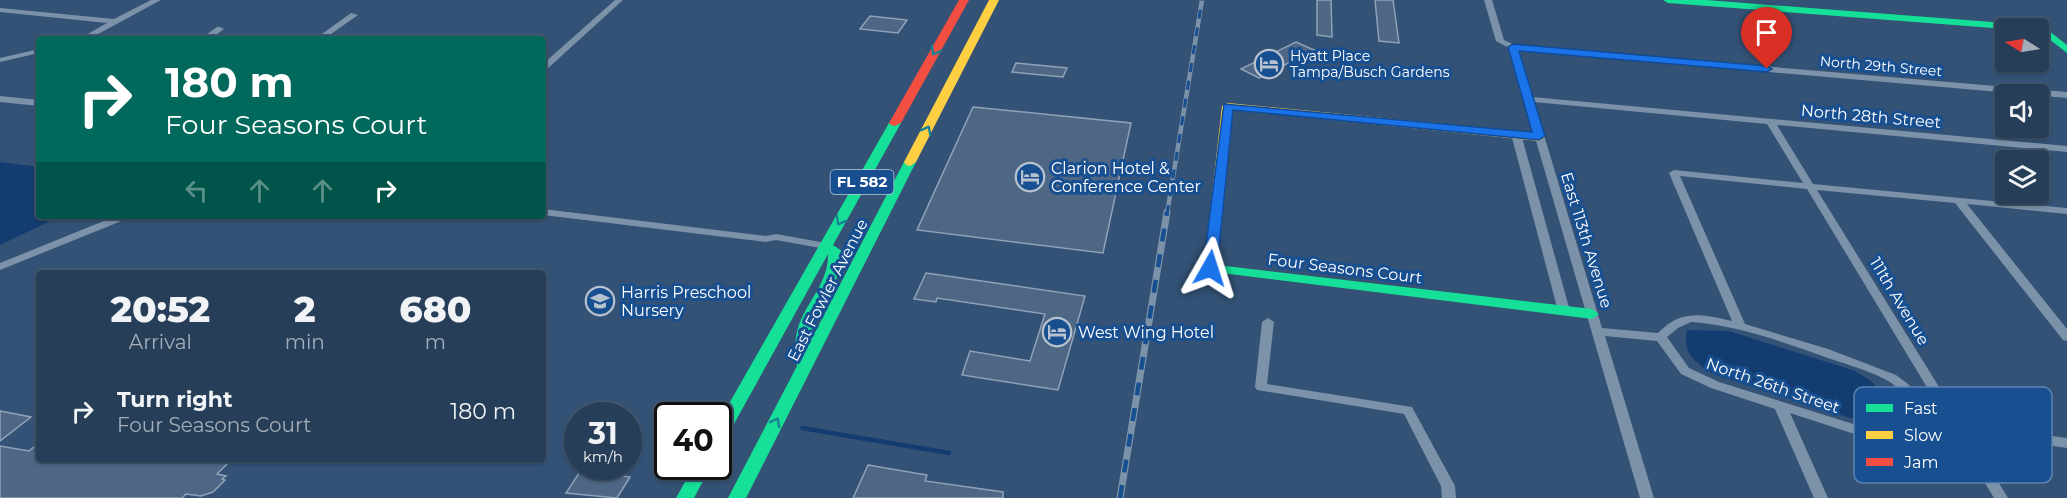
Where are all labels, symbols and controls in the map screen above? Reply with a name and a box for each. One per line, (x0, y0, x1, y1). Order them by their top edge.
pin (1741, 7, 1792, 69)
icon: arrive (1750, 16, 1783, 49)
north arrow (1995, 18, 2049, 72)
map controls (1995, 18, 2049, 204)
one-way arrow (931, 45, 942, 55)
place label: Hyatt Place Tampa/Busch Gardens (1290, 47, 1450, 81)
hotel icon: Hyatt Place Tampa/Busch Gardens (1253, 48, 1285, 80)
street label: North 29th Street (1819, 52, 1943, 80)
text: 180 m (165, 56, 294, 108)
icon: right (66, 60, 144, 138)
button: sound (1995, 84, 2049, 138)
street label: North 28th Street (1800, 101, 1942, 132)
text: Four Seasons Court (165, 108, 427, 141)
one-way arrow (919, 126, 931, 137)
button: layers (1995, 150, 2049, 204)
place label: Clarion Hotel & Conference Center (1051, 159, 1201, 196)
hotel icon: Clarion Hotel & Conference Center (1014, 161, 1046, 193)
road number: FL 582 (830, 170, 894, 194)
street label: East 113th Avenue (1557, 170, 1616, 310)
icon: left (180, 174, 213, 207)
icon: ahead (243, 174, 276, 207)
icon: ahead (306, 174, 339, 207)
icon: right (369, 174, 402, 207)
one-way arrow (836, 215, 847, 225)
street label: East Fowler Avenue (783, 216, 872, 365)
position arrow (1178, 236, 1242, 300)
street label: Four Seasons Court (1267, 250, 1424, 287)
street label: 111th Avenue (1866, 254, 1933, 349)
place label: Harris Preschool Nursery (621, 283, 751, 320)
school or university icon: Harris Preschool Nursery (584, 285, 616, 317)
text: 20:52 (111, 287, 210, 331)
text: 2 (294, 287, 316, 331)
text: 680 (399, 287, 471, 331)
hotel icon: West Wing Hotel (1041, 316, 1073, 348)
place label: West Wing Hotel (1078, 323, 1214, 342)
text: Arrival (129, 330, 192, 354)
text: min (285, 330, 325, 354)
text: m (425, 330, 446, 354)
street label: North 26th Street (1704, 354, 1843, 417)
text: Turn right (117, 386, 232, 413)
legend (1854, 387, 2052, 483)
icon: right (66, 395, 99, 428)
text: 180 m (450, 398, 516, 425)
text: Fast (1904, 399, 1938, 418)
speed limit sign: 40 (654, 402, 732, 480)
text: Four Seasons Court (117, 413, 311, 437)
text: 31 (588, 415, 618, 452)
one-way arrow (769, 418, 780, 429)
text: Slow (1904, 426, 1942, 445)
text: km/h (583, 447, 623, 466)
text: Jam (1903, 453, 1938, 472)

